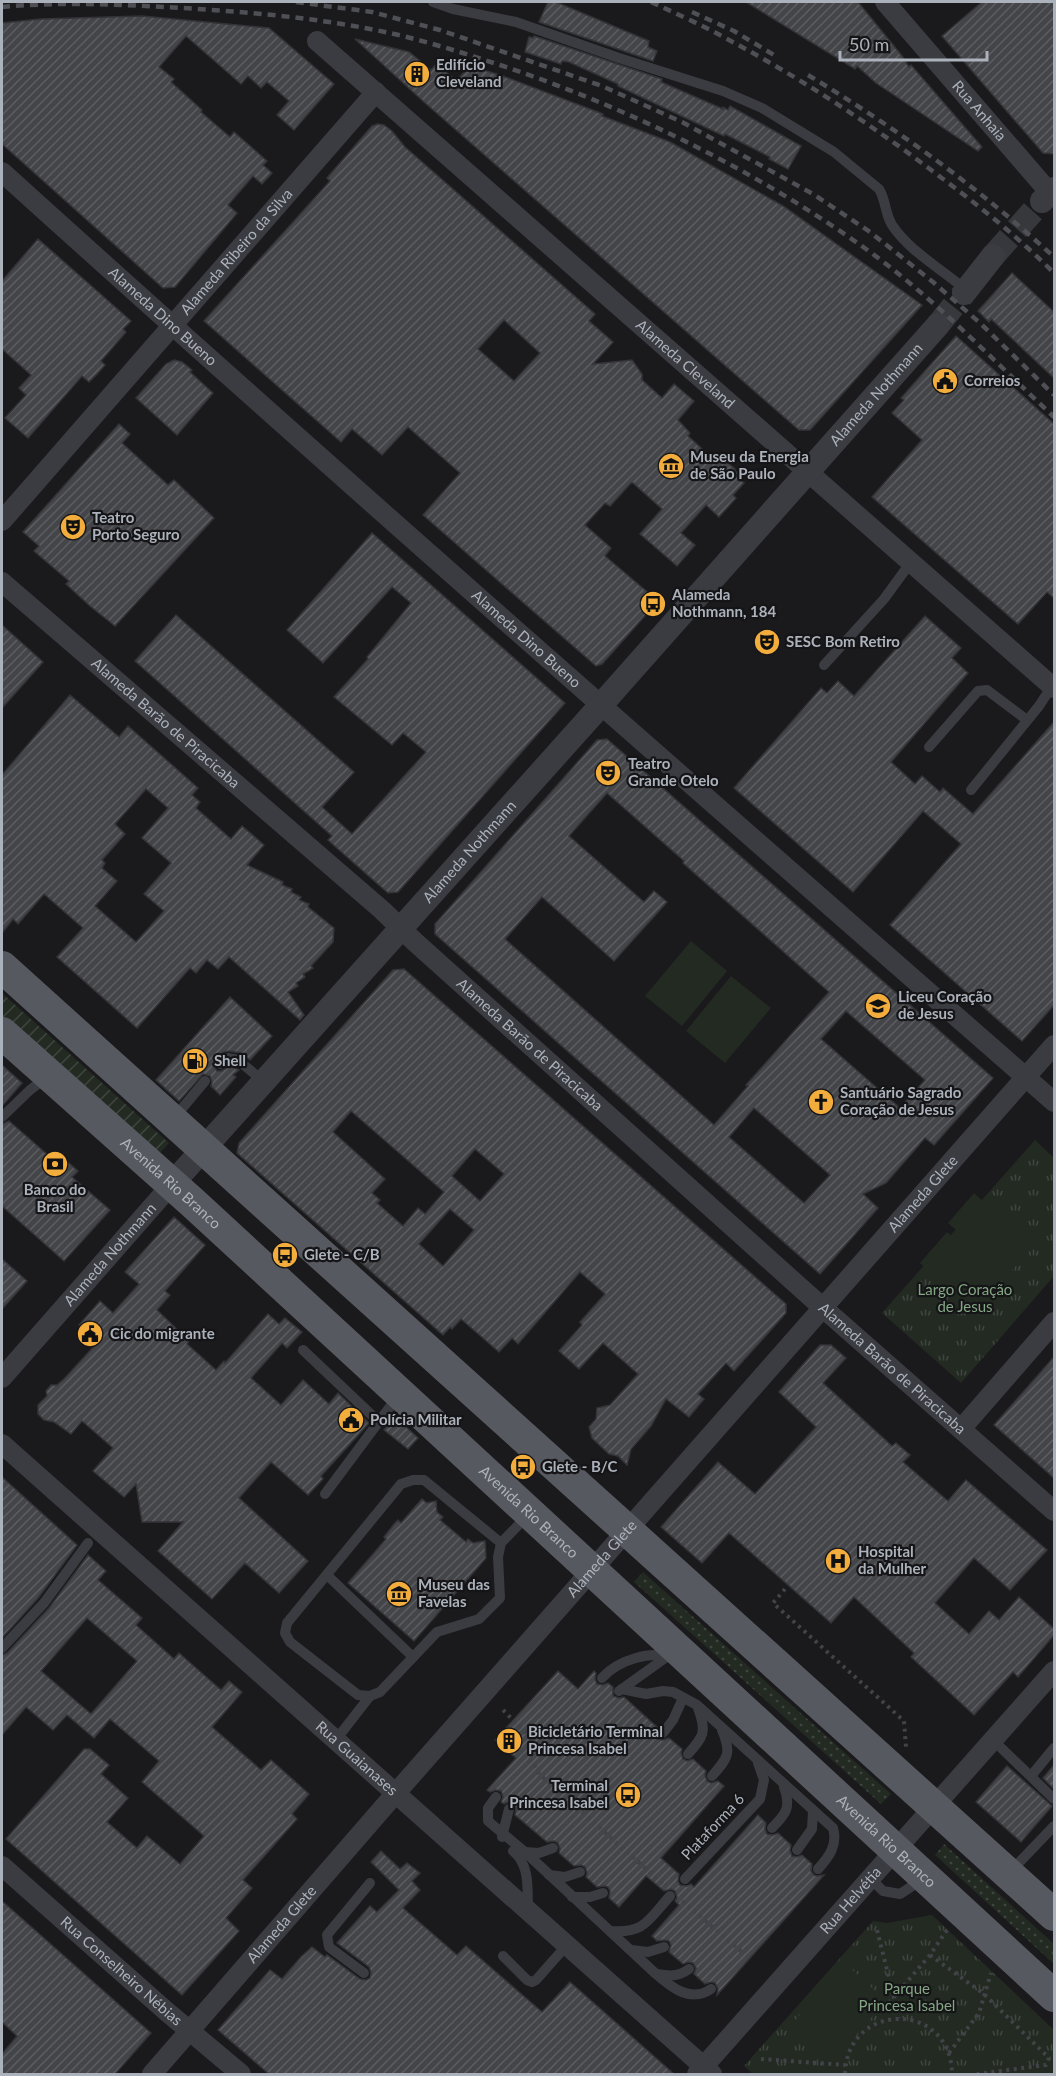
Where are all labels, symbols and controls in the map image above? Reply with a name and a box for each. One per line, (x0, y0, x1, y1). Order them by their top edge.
scale bar (840, 24, 987, 62)
text: 50 m (849, 33, 889, 55)
place label: Edifício Cleveland (436, 55, 501, 90)
building icon: Edifício Cleveland (402, 59, 432, 89)
street label: Rua Anhaia (949, 77, 1011, 144)
street label: Alameda Ribeiro da Silva (176, 184, 296, 318)
street label: Alameda Dino Bueno (105, 262, 221, 369)
street label: Alameda Cleveland (633, 315, 739, 412)
street label: Alameda Nothmann (825, 339, 926, 449)
public building icon: Correios (930, 366, 960, 396)
place label: Correios (964, 371, 1021, 389)
place label: Museu da Energia de São Paulo (690, 447, 809, 482)
museum icon: Museu da Energia de São Paulo (656, 451, 686, 481)
place label: Teatro Porto Seguro (92, 508, 180, 543)
theatre icon: Teatro Porto Seguro (58, 512, 88, 542)
place label: Alameda Nothmann, 184 (671, 585, 776, 620)
street label: Alameda Dino Bueno (468, 586, 585, 691)
bus stop icon: Alameda Nothmann, 184 (638, 589, 668, 619)
theatre icon: SESC Bom Retiro (752, 627, 782, 657)
place label: SESC Bom Retiro (786, 632, 900, 650)
street label: Alameda Barão de Piracicaba (88, 653, 244, 791)
place label: Teatro Grande Otelo (628, 754, 719, 789)
theatre icon: Teatro Grande Otelo (593, 758, 623, 788)
street label: Alameda Nothmann (418, 796, 519, 906)
street label: Alameda Barão de Piracicaba (454, 974, 607, 1114)
place label: Liceu Coração de Jesus (898, 987, 992, 1022)
school or university icon: Liceu Coração de Jesus (863, 991, 893, 1021)
fuel station icon: Shell (180, 1046, 210, 1076)
place label: Shell (214, 1051, 246, 1069)
place label: Santuário Sagrado Coração de Jesus (840, 1083, 962, 1118)
church icon: Santuário Sagrado Coração de Jesus (806, 1087, 836, 1117)
street label: Avenida Rio Branco (118, 1133, 225, 1232)
bank icon: Banco do Brasil (40, 1149, 70, 1179)
street label: Alameda Glete (884, 1151, 961, 1236)
place label: Banco do Brasil (24, 1180, 87, 1215)
street label: Alameda Nothmann (59, 1199, 159, 1309)
bus stop icon: Glete - C/B (270, 1240, 300, 1270)
place label: Glete - C/B (304, 1245, 380, 1263)
park label: Largo Coração de Jesus (918, 1280, 1012, 1315)
street label: Alameda Barão de Piracicaba (815, 1298, 970, 1437)
public building icon: Cic do migrante (75, 1319, 105, 1349)
place label: Cic do migrante (110, 1324, 215, 1342)
public building icon: Polícia Militar (336, 1405, 366, 1435)
place label: Polícia Militar (370, 1410, 462, 1428)
bus stop icon: Glete - B/C (508, 1452, 538, 1482)
place label: Glete - B/C (542, 1457, 618, 1475)
street label: Avenida Rio Branco (476, 1461, 583, 1561)
street label: Alameda Glete (562, 1516, 640, 1600)
place label: Hospital da Mulher (858, 1542, 926, 1577)
hospital icon: Hospital da Mulher (823, 1546, 853, 1576)
place label: Museu das Favelas (418, 1575, 490, 1610)
museum icon: Museu das Favelas (384, 1579, 414, 1609)
street label: Rua Guaianases (313, 1717, 402, 1799)
place label: Bicicletário Terminal Princesa Isabel (528, 1722, 663, 1757)
building icon: Bicicletário Terminal Princesa Isabel (494, 1726, 524, 1756)
place label: Terminal Princesa Isabel (509, 1776, 608, 1811)
bus stop icon: Terminal Princesa Isabel (613, 1780, 643, 1810)
street label: Plataforma 6 (677, 1789, 748, 1863)
street label: Avenida Rio Branco (834, 1791, 940, 1891)
street label: Rua Helvétia (816, 1862, 885, 1937)
street label: Alameda Glete (243, 1881, 320, 1966)
street label: Rua Conselheiro Nébias (57, 1912, 186, 2029)
park label: Parque Princesa Isabel (859, 1979, 955, 2014)

